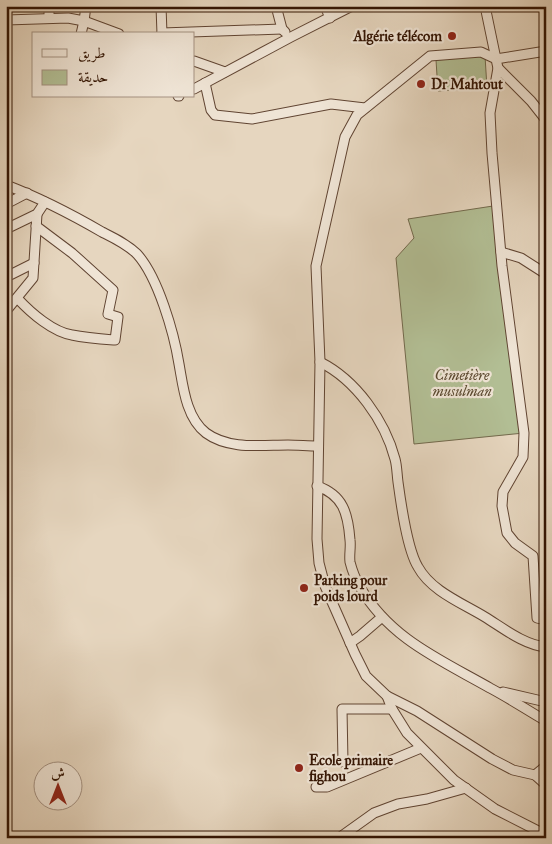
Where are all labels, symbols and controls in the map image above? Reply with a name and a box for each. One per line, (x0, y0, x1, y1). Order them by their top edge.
place label: Algérie télécom (352, 28, 442, 46)
marker: Algérie télécom (446, 30, 458, 42)
legend (32, 32, 195, 98)
text: طريق (78, 44, 105, 63)
text: حديقة (78, 68, 108, 86)
place label: Dr Mahtout (431, 76, 503, 93)
marker: Dr Mahtout (415, 78, 427, 90)
park label: Cimetière musulman (433, 367, 492, 400)
place label: Parking pour poids lourd (313, 572, 388, 606)
marker: Parking pour poids lourd (298, 582, 310, 594)
place label: Ecole primaire fighou (309, 752, 393, 786)
north arrow (32, 762, 82, 812)
marker: Ecole primaire fighou (293, 762, 305, 774)
text: ش (51, 765, 65, 782)

